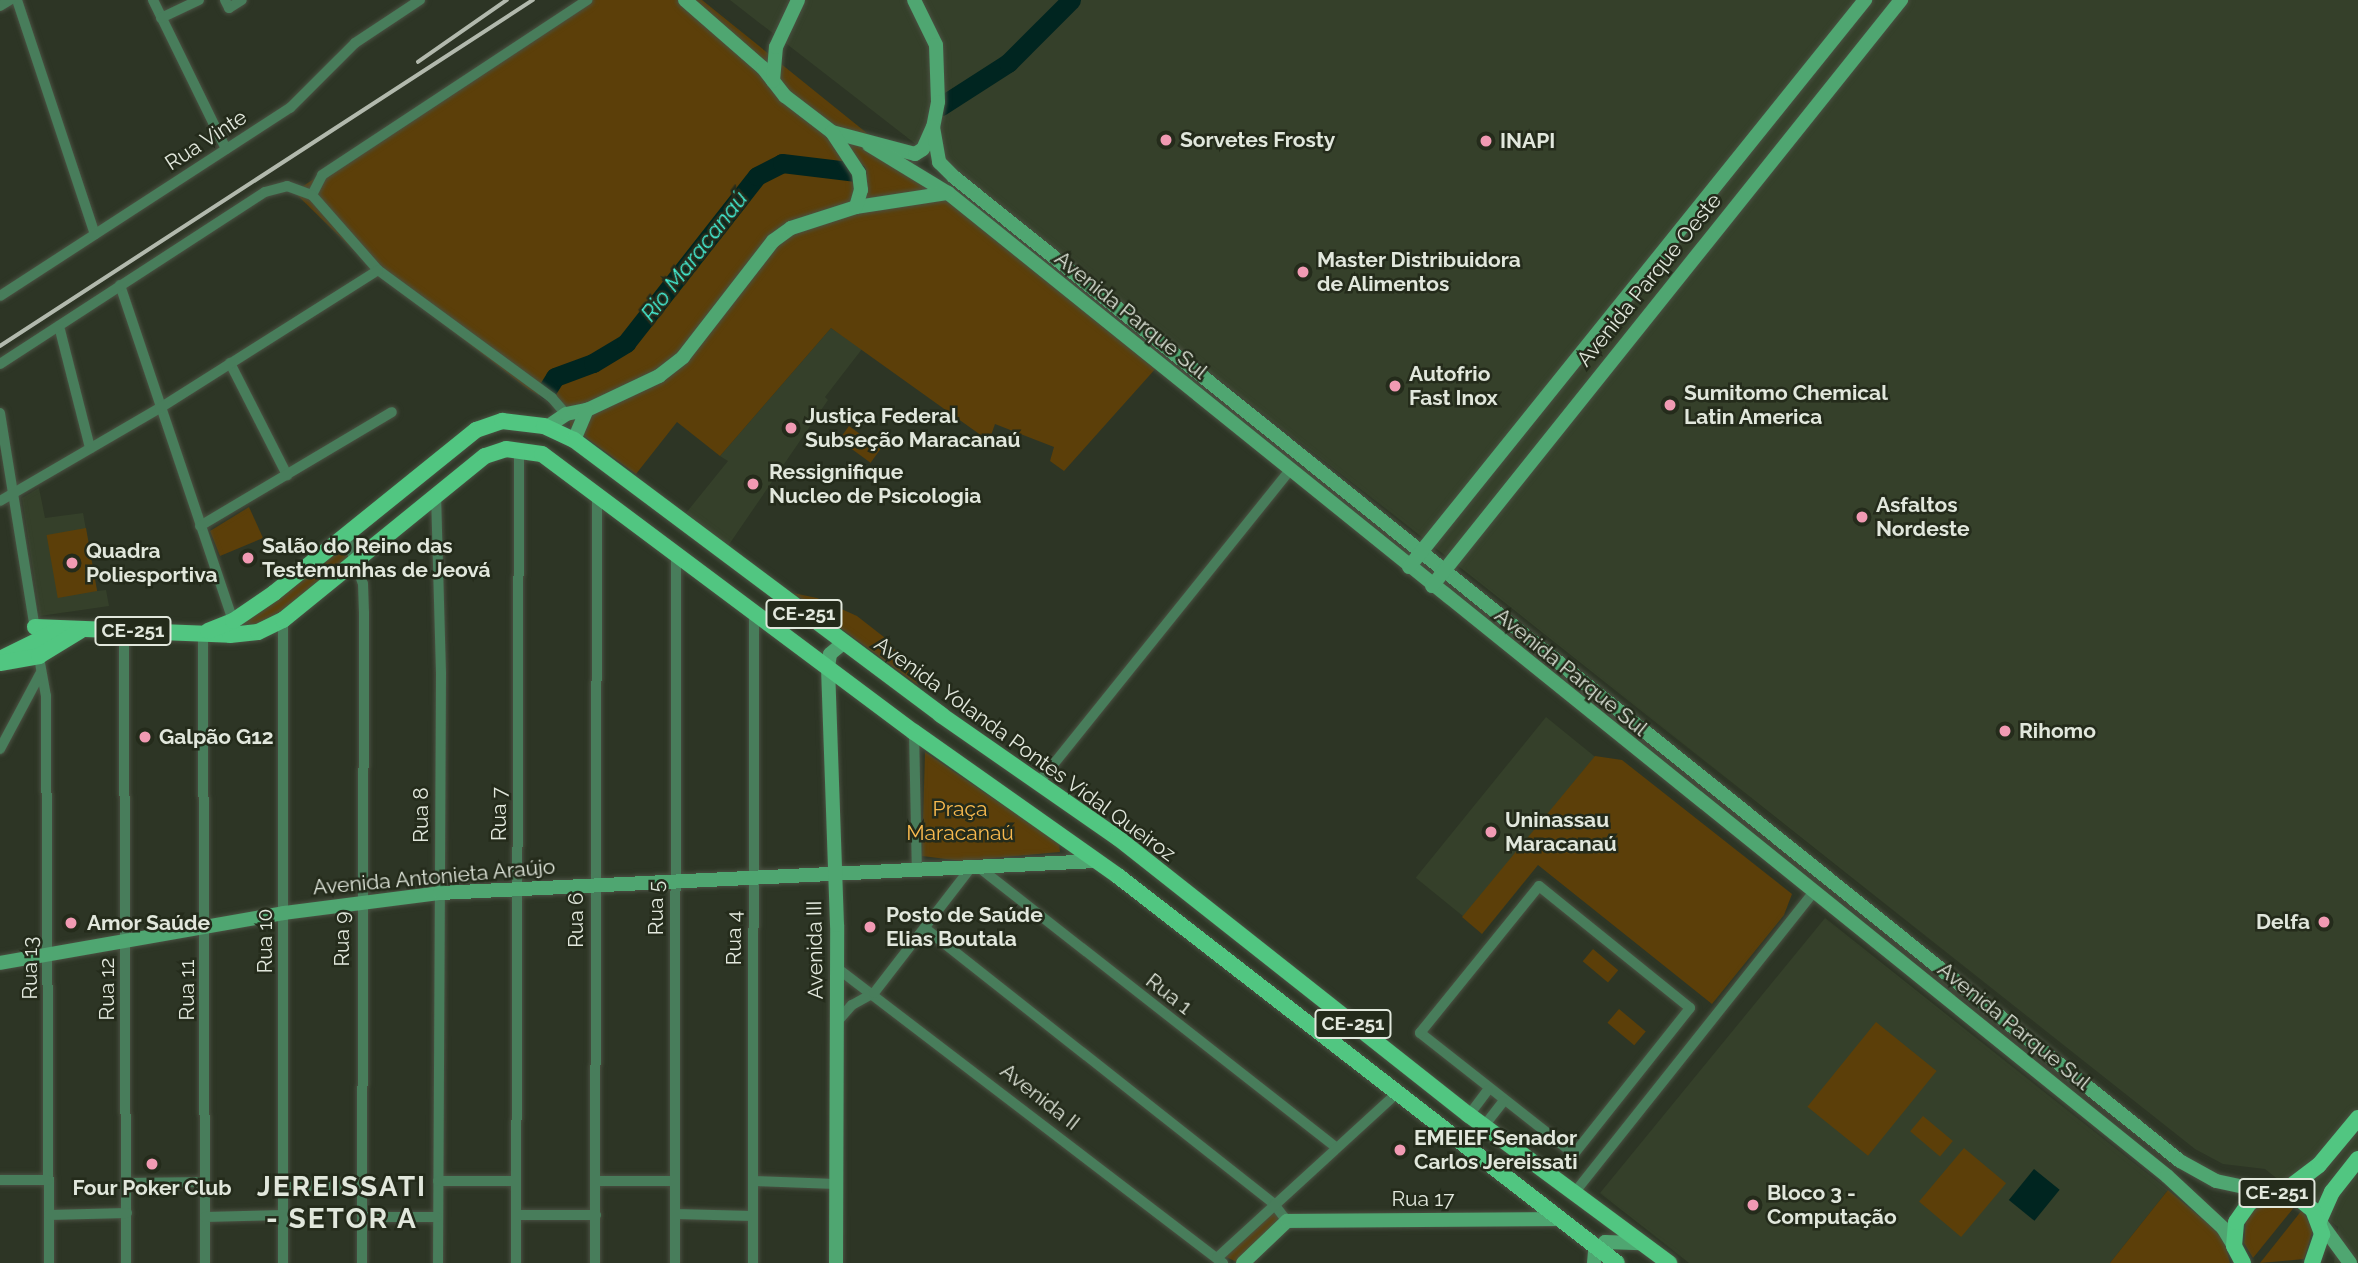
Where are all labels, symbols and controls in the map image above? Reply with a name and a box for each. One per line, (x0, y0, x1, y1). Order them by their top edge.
street label: Rua Vinte (160, 104, 252, 176)
place label: Sorvetes Frosty (1180, 127, 1335, 153)
place label: INAPI (1500, 128, 1555, 154)
marker: Sorvetes Frosty (1158, 132, 1174, 148)
marker: INAPI (1478, 133, 1494, 149)
water label: Rio Maracanaú (635, 185, 753, 327)
street label: Avenida Parque Oeste (1571, 188, 1727, 372)
street label: Avenida Parque Sul (1050, 246, 1212, 384)
place label: Master Distribuidora de Alimentos (1317, 247, 1521, 297)
marker: Master Distribuidora de Alimentos (1295, 264, 1311, 280)
place label: Autofrio Fast Inox (1409, 361, 1498, 411)
marker: Autofrio Fast Inox (1387, 378, 1403, 394)
place label: Sumitomo Chemical Latin America (1684, 380, 1888, 430)
marker: Sumitomo Chemical Latin America (1662, 397, 1678, 413)
place label: Justiça Federal Subseção Maracanaú (805, 403, 1021, 453)
marker: Justiça Federal Subseção Maracanaú (783, 420, 799, 436)
place label: Ressignifique Nucleo de Psicologia (769, 459, 981, 509)
marker: Ressignifique Nucleo de Psicologia (743, 474, 763, 494)
place label: Asfaltos Nordeste (1876, 492, 1970, 542)
marker: Asfaltos Nordeste (1854, 509, 1870, 525)
place label: Salão do Reino das Testemunhas de Jeová (262, 533, 491, 583)
place label: Quadra Poliesportiva (86, 538, 217, 588)
marker: Salão do Reino das Testemunhas de Jeová (240, 550, 256, 566)
marker: Quadra Poliesportiva (64, 555, 80, 571)
road number: CE-251 (764, 598, 844, 629)
street label: Avenida Parque Sul (1490, 603, 1652, 741)
road number: CE-251 (93, 616, 173, 646)
street label: Avenida Yolanda Pontes Vidal Queiroz (869, 631, 1181, 867)
place label: Rihomo (2019, 718, 2096, 744)
marker: Rihomo (1997, 723, 2013, 739)
place label: Galpão G12 (159, 724, 274, 750)
marker: Galpão G12 (137, 729, 153, 745)
street label: Rua 8 (408, 787, 434, 843)
street label: Rua 7 (486, 787, 512, 841)
park label: Praça Maracanaú (906, 796, 1014, 846)
place label: Uninassau Maracanaú (1505, 807, 1617, 857)
marker: Uninassau Maracanaú (1483, 824, 1499, 840)
street label: Avenida Antonieta Araújo (311, 854, 557, 900)
street label: Rua 5 (643, 881, 669, 935)
street label: Rua 6 (563, 892, 589, 948)
street label: Avenida III (802, 900, 828, 1000)
place label: Posto de Saúde Elias Boutala (886, 902, 1043, 952)
street label: Rua 10 (252, 909, 278, 973)
place label: Delfa (2256, 909, 2310, 935)
place label: Amor Saúde (87, 910, 211, 936)
street label: Rua 9 (329, 911, 355, 967)
street label: Rua 4 (721, 911, 747, 965)
marker: Amor Saúde (61, 913, 81, 933)
marker: Delfa (2316, 914, 2332, 930)
marker: Posto de Saúde Elias Boutala (860, 917, 880, 937)
street label: Rua 13 (17, 936, 43, 1000)
street label: Avenida Parque Sul (1933, 957, 2095, 1095)
street label: Rua 12 (94, 958, 120, 1020)
street label: Rua 11 (174, 960, 200, 1020)
street label: Rua 1 (1141, 968, 1197, 1020)
road number: CE-251 (1313, 1008, 1393, 1040)
street label: Avenida II (995, 1058, 1085, 1136)
place label: EMEIEF Senador Carlos Jereissati (1414, 1125, 1578, 1175)
marker: EMEIEF Senador Carlos Jereissati (1392, 1142, 1408, 1158)
marker: Four Poker Club (144, 1156, 160, 1172)
district label: JEREISSATI - SETOR A (258, 1170, 426, 1236)
place label: Four Poker Club (72, 1175, 232, 1201)
road number: CE-251 (2237, 1177, 2317, 1208)
place label: Bloco 3 - Computação (1767, 1180, 1897, 1230)
street label: Rua 17 (1392, 1186, 1454, 1212)
marker: Bloco 3 - Computação (1745, 1197, 1761, 1213)

